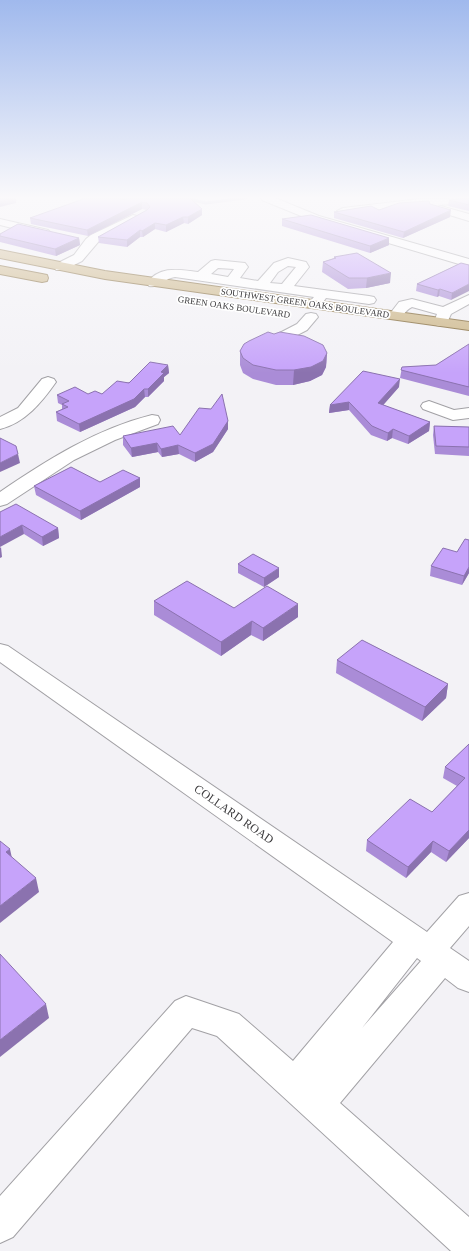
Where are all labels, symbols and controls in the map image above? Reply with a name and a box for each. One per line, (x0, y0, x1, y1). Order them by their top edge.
street label: SOUTHWEST GREEN OAKS BOULEVARD (220, 286, 390, 320)
street label: GREEN OAKS BOULEVARD (177, 294, 291, 320)
street label: COLLARD ROAD (192, 781, 277, 847)

